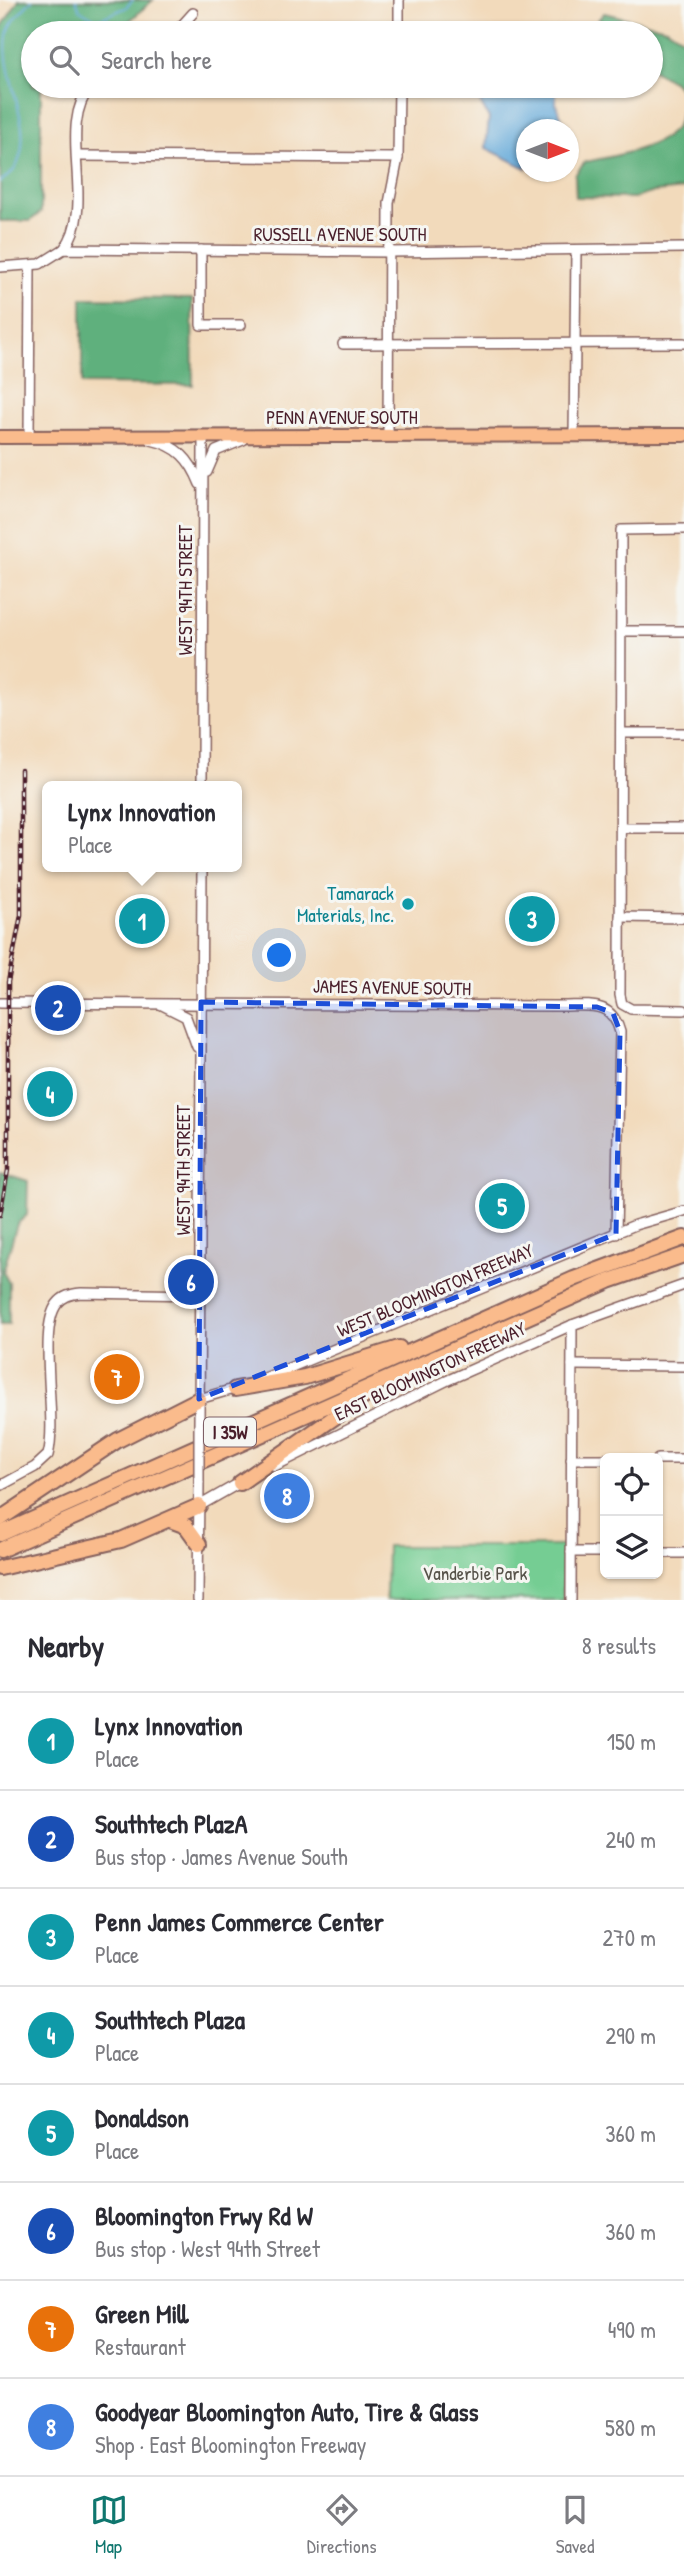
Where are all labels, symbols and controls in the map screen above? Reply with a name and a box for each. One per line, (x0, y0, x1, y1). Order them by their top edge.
search box (21, 21, 663, 98)
icon: search (45, 41, 83, 79)
text: Search here (101, 42, 212, 77)
north arrow (516, 119, 579, 182)
street label: RUSSELL AVENUE SOUTH (254, 221, 426, 247)
street label: PENN AVENUE SOUTH (266, 404, 418, 430)
street label: WEST 94TH STREET (172, 524, 198, 655)
popup (42, 781, 242, 872)
text: Lynx Innovation (68, 794, 216, 829)
text: Place (68, 829, 112, 860)
place label: Tamarack Materials, Inc. (297, 880, 394, 928)
pin: 3 (509, 893, 555, 945)
pin: 1 (119, 895, 165, 947)
marker: Tamarack Materials, Inc. (400, 896, 416, 912)
your location (262, 938, 296, 972)
street label: JAMES AVENUE SOUTH (313, 973, 471, 1001)
pin: 2 (35, 982, 81, 1034)
pin: 4 (27, 1068, 73, 1120)
street label: WEST 94TH STREET (170, 1104, 196, 1235)
pin: 5 (479, 1180, 525, 1232)
street label: WEST BLOOMINGTON FREEWAY (333, 1237, 538, 1343)
pin: 6 (168, 1256, 214, 1308)
street label: EAST BLOOMINGTON FREEWAY (330, 1315, 530, 1427)
pin: 7 (94, 1351, 140, 1403)
road number: I 35W (204, 1418, 256, 1447)
map controls (600, 1453, 663, 1579)
button: locate (600, 1453, 663, 1516)
pin: 8 (264, 1470, 310, 1522)
button: layers (600, 1516, 663, 1579)
park label: Vanderbie Park (423, 1560, 528, 1586)
text: Nearby (28, 1626, 104, 1666)
text: 8 results (582, 1630, 656, 1661)
text: Lynx Innovation (95, 1708, 243, 1743)
text: 1 (47, 1726, 55, 1757)
text: 150 m (607, 1726, 656, 1757)
text: Place (95, 1743, 139, 1774)
text: Southtech PlazA (95, 1806, 247, 1841)
text: 2 (46, 1824, 56, 1855)
text: 240 m (605, 1824, 656, 1855)
text: Bus stop · James Avenue South (95, 1841, 348, 1872)
text: Penn James Commerce Center (95, 1904, 384, 1939)
text: 3 (46, 1922, 56, 1953)
text: 270 m (603, 1922, 656, 1953)
text: Place (95, 1939, 139, 1970)
text: Southtech Plaza (95, 2002, 245, 2037)
text: 4 (47, 2020, 55, 2051)
text: 290 m (606, 2020, 656, 2051)
text: Place (95, 2037, 139, 2068)
text: Donaldson (95, 2100, 189, 2135)
text: 5 (46, 2118, 56, 2149)
text: 360 m (605, 2118, 656, 2149)
text: Place (95, 2135, 139, 2166)
text: Bloomington Frwy Rd W (95, 2198, 313, 2233)
text: 6 (46, 2216, 56, 2247)
text: 360 m (605, 2216, 656, 2247)
text: Bus stop · West 94th Street (95, 2233, 320, 2264)
text: Green Mill (95, 2296, 188, 2331)
text: 7 (45, 2314, 57, 2345)
text: 490 m (608, 2314, 656, 2345)
text: Restaurant (95, 2331, 186, 2362)
text: Goodyear Bloomington Auto, Tire & Glass (95, 2394, 479, 2429)
text: 8 (46, 2412, 56, 2443)
text: 580 m (605, 2412, 656, 2443)
text: Shop · East Bloomington Freeway (95, 2429, 367, 2460)
tab: Map (90, 2491, 128, 2559)
tab: Directions (307, 2491, 377, 2559)
tab: Saved (556, 2491, 594, 2559)

